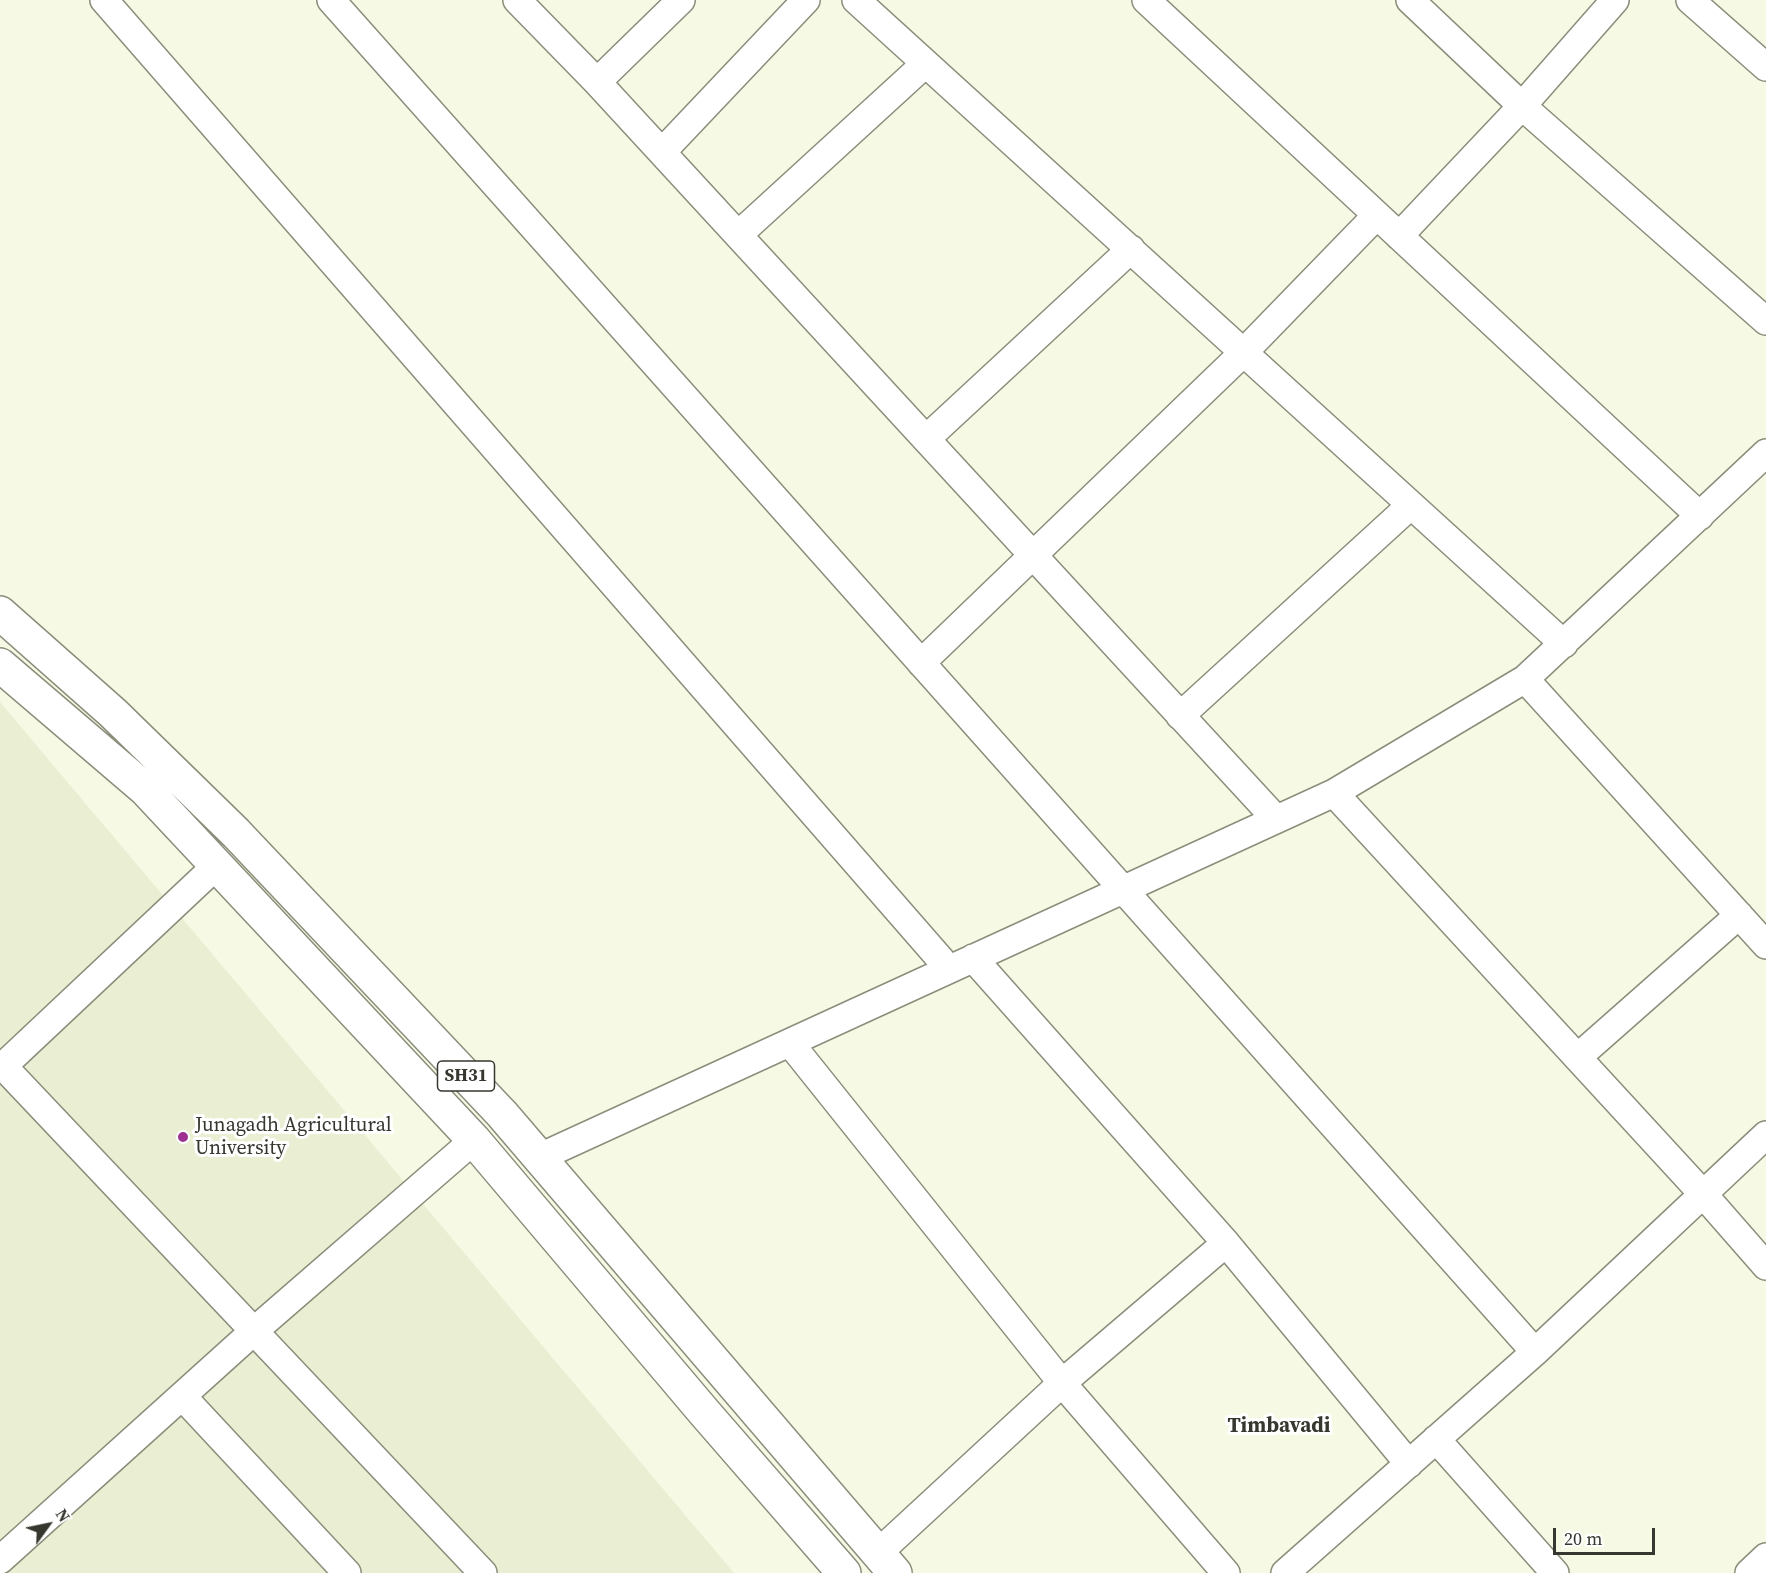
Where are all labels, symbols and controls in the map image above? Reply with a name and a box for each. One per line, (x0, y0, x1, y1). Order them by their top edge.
road number: SH31 (438, 1061, 494, 1091)
place label: Junagadh Agricultural University (195, 1114, 392, 1161)
marker: Junagadh Agricultural University (176, 1130, 190, 1144)
district label: Timbavadi (1228, 1414, 1330, 1440)
north arrow (18, 1495, 78, 1555)
text: N (51, 1504, 75, 1526)
scale bar (1556, 1516, 1658, 1554)
text: 20 m (1564, 1526, 1602, 1551)

